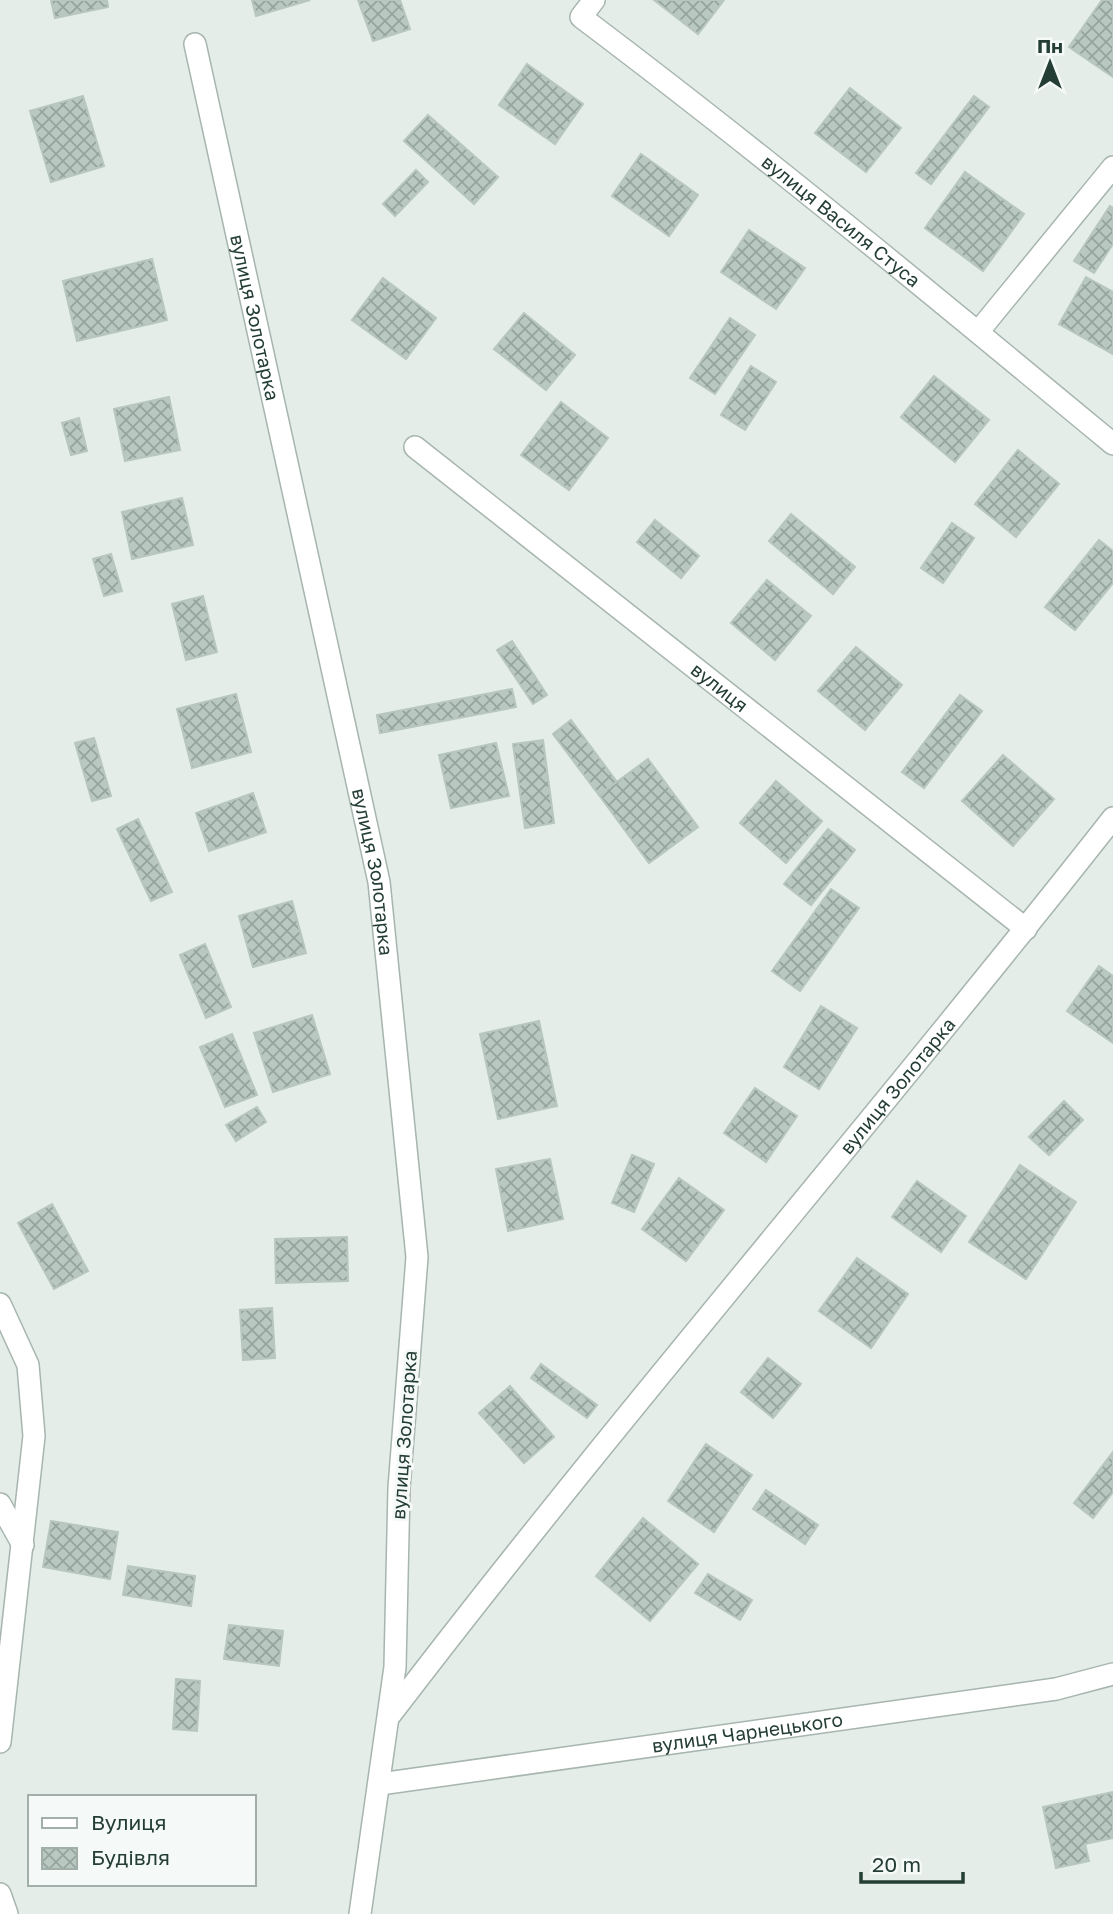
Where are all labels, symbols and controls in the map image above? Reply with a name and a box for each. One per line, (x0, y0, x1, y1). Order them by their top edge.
north arrow (1015, 28, 1085, 98)
text: Пн (1037, 34, 1063, 57)
street label: вулиця Василя Стуса (758, 150, 925, 291)
street label: вулиця Золотарка (226, 232, 285, 403)
street label: вулиця (687, 657, 753, 716)
street label: вулиця Золотарка (348, 786, 398, 957)
street label: вулиця Золотарка (835, 1013, 960, 1158)
street label: вулиця Золотарка (386, 1350, 421, 1520)
street label: вулиця Чарнецького (650, 1707, 844, 1757)
legend (28, 1795, 256, 1886)
text: Вулиця (91, 1809, 167, 1835)
scale bar (861, 1840, 962, 1884)
text: Будівля (91, 1844, 170, 1870)
text: 20 m (872, 1851, 921, 1877)

